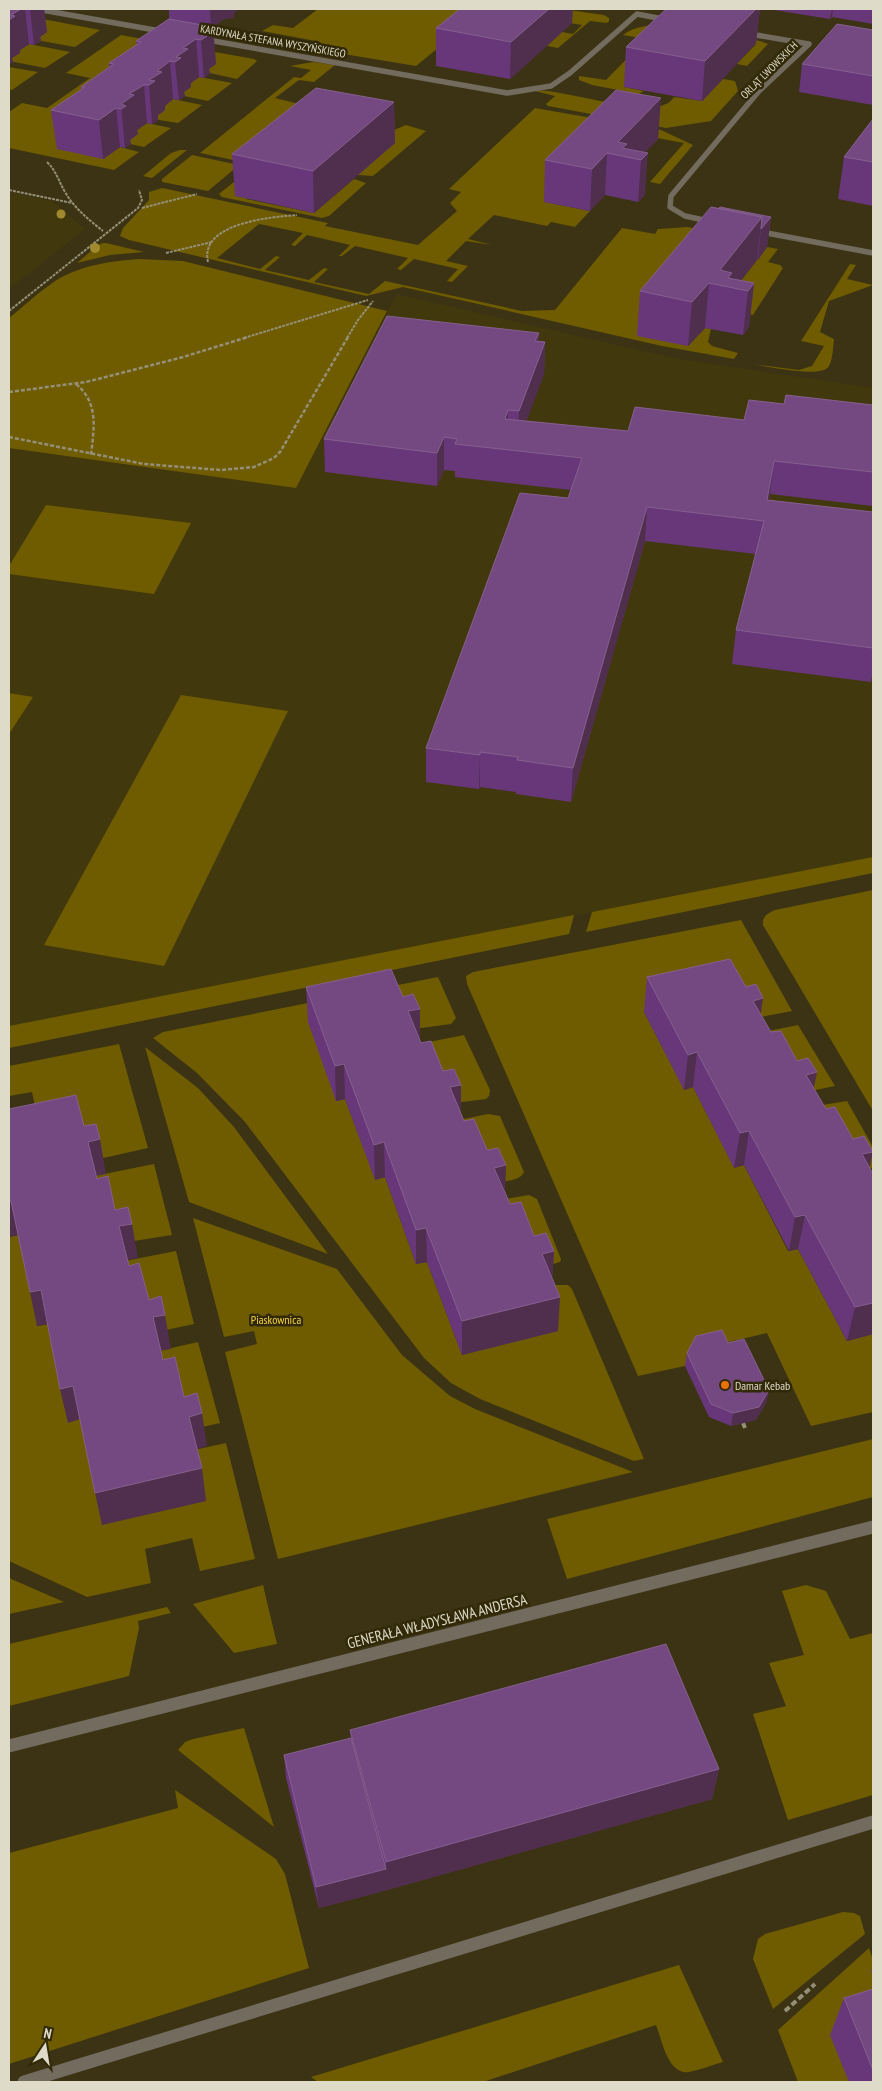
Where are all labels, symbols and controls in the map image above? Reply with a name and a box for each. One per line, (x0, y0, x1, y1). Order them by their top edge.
street label: KARDYNAŁA STEFANA WYSZYŃSKIEGO (199, 21, 347, 61)
street label: ORLĄT LWOWSKICH (737, 38, 801, 102)
park label: Piaskownica (251, 1312, 301, 1327)
place label: Damar Kebab (735, 1378, 790, 1393)
marker: Damar Kebab (719, 1379, 731, 1391)
street label: GENERAŁA WŁADYSŁAWA ANDERSA (345, 1589, 530, 1653)
north arrow (20, 2021, 70, 2071)
text: N (42, 2024, 53, 2043)

